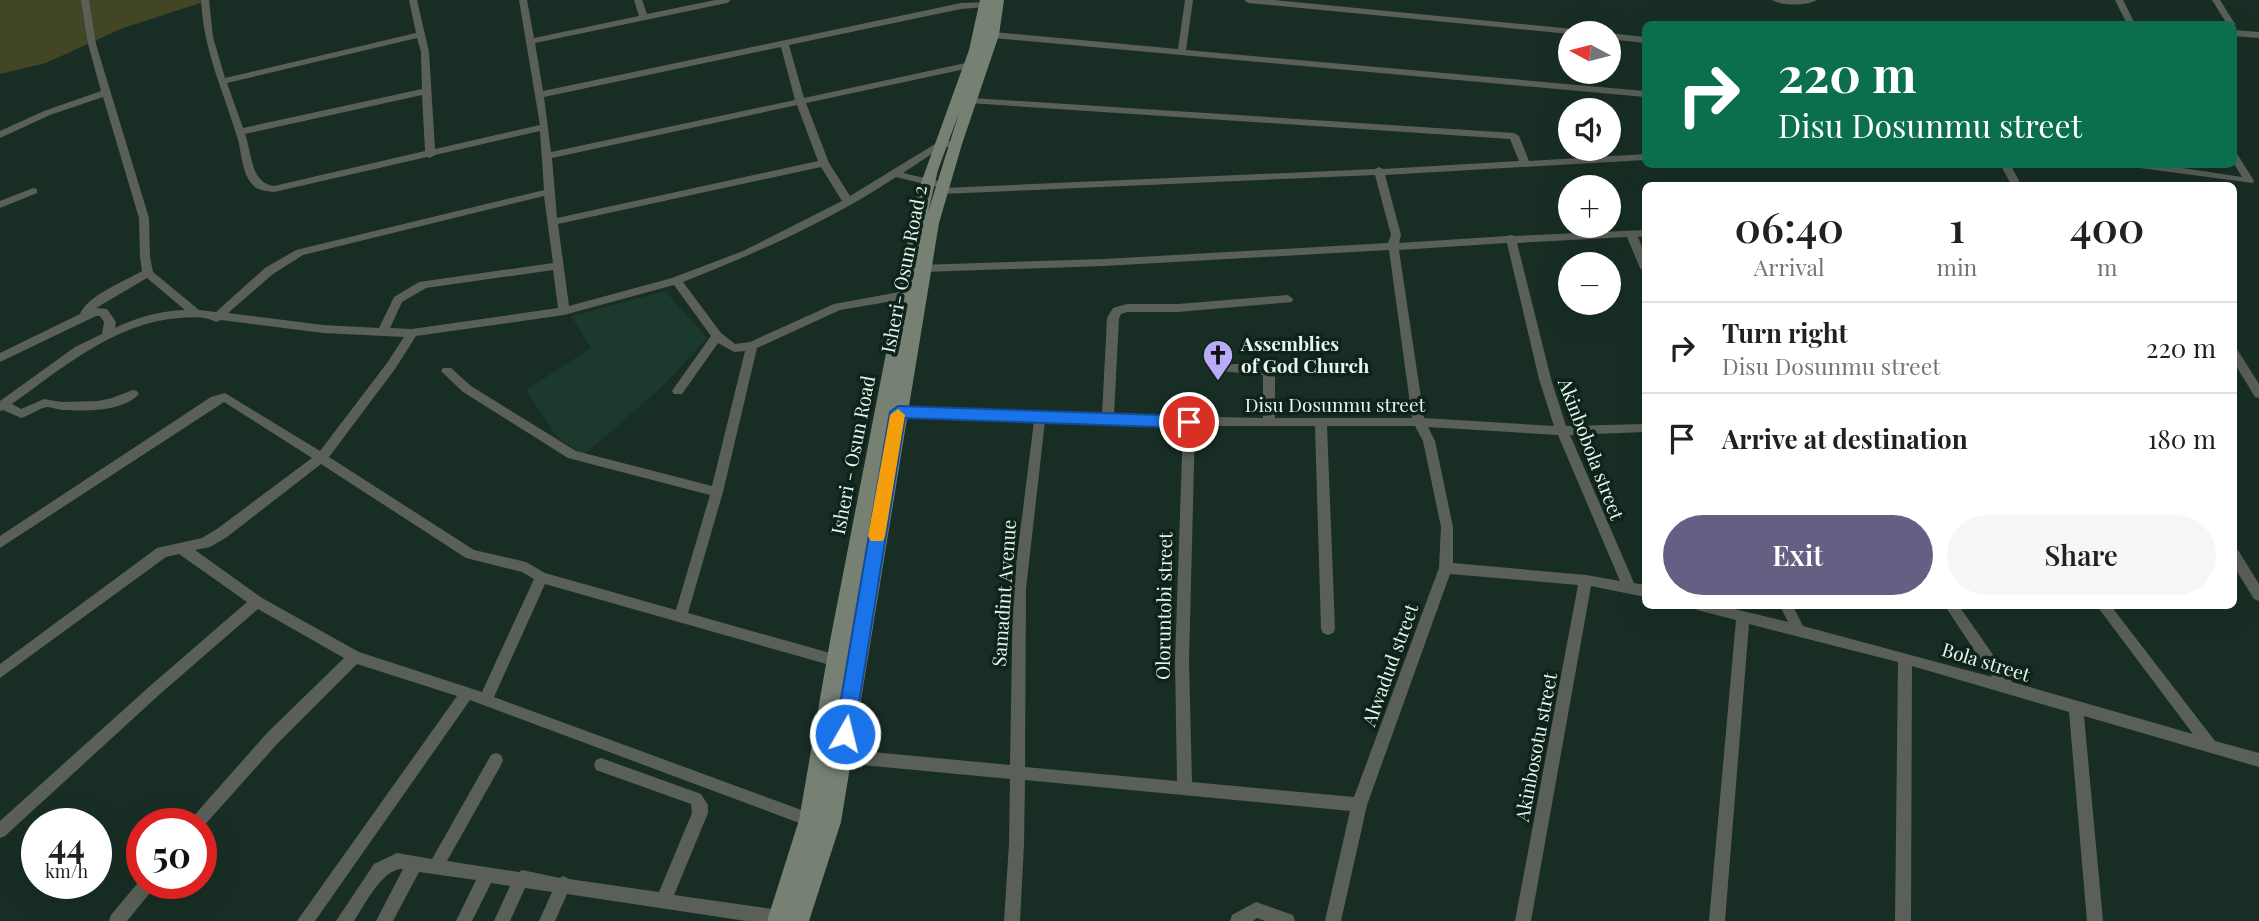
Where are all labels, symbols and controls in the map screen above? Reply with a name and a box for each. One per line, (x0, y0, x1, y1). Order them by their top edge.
north arrow (1558, 21, 1620, 84)
map controls (1558, 21, 1621, 315)
text: 220 m (1778, 40, 1917, 105)
icon: right (1663, 49, 1754, 140)
button: sound (1558, 98, 1621, 161)
text: Disu Dosunmu street (1778, 103, 2082, 146)
button: + (1558, 175, 1621, 238)
street label: Isheri- Osun Road 2 (874, 183, 932, 355)
text: 06:40 (1735, 198, 1844, 254)
text: 1 (1949, 198, 1965, 254)
text: 400 (2070, 198, 2144, 254)
text: Arrival (1754, 251, 1825, 282)
text: min (1936, 251, 1977, 282)
text: m (2097, 251, 2117, 282)
button: − (1558, 252, 1621, 315)
text: Turn right (1722, 315, 1848, 350)
icon: right (1663, 329, 1701, 367)
place label: Assemblies of God Church (1240, 330, 1370, 378)
text: 220 m (2146, 330, 2216, 365)
church icon: Assemblies of God Church (1201, 338, 1235, 382)
text: Disu Dosunmu street (1722, 350, 1940, 381)
street label: Isheri - Osun Road (824, 373, 880, 537)
street label: Akinbobola street (1553, 373, 1631, 524)
street label: Disu Dosunmu street (1245, 391, 1426, 417)
pin (1159, 392, 1219, 452)
icon: arrive (1170, 403, 1208, 441)
icon: arrive (1663, 420, 1701, 458)
text: Arrive at destination (1722, 421, 1968, 456)
text: 180 m (2148, 421, 2216, 456)
button: Exit (1663, 515, 1933, 595)
button: Share (1947, 515, 2216, 595)
street label: Samadint Avenue (985, 519, 1021, 667)
street label: Oloruntobi street (1149, 532, 1177, 680)
street label: Alwadud street (1355, 600, 1423, 730)
street label: Bola street (1939, 635, 2034, 687)
street label: Akinbosotu street (1508, 670, 1562, 824)
position arrow (808, 697, 882, 771)
speed limit sign: 50 (126, 808, 217, 899)
text: 44 (48, 821, 85, 868)
text: km/h (45, 859, 88, 883)

